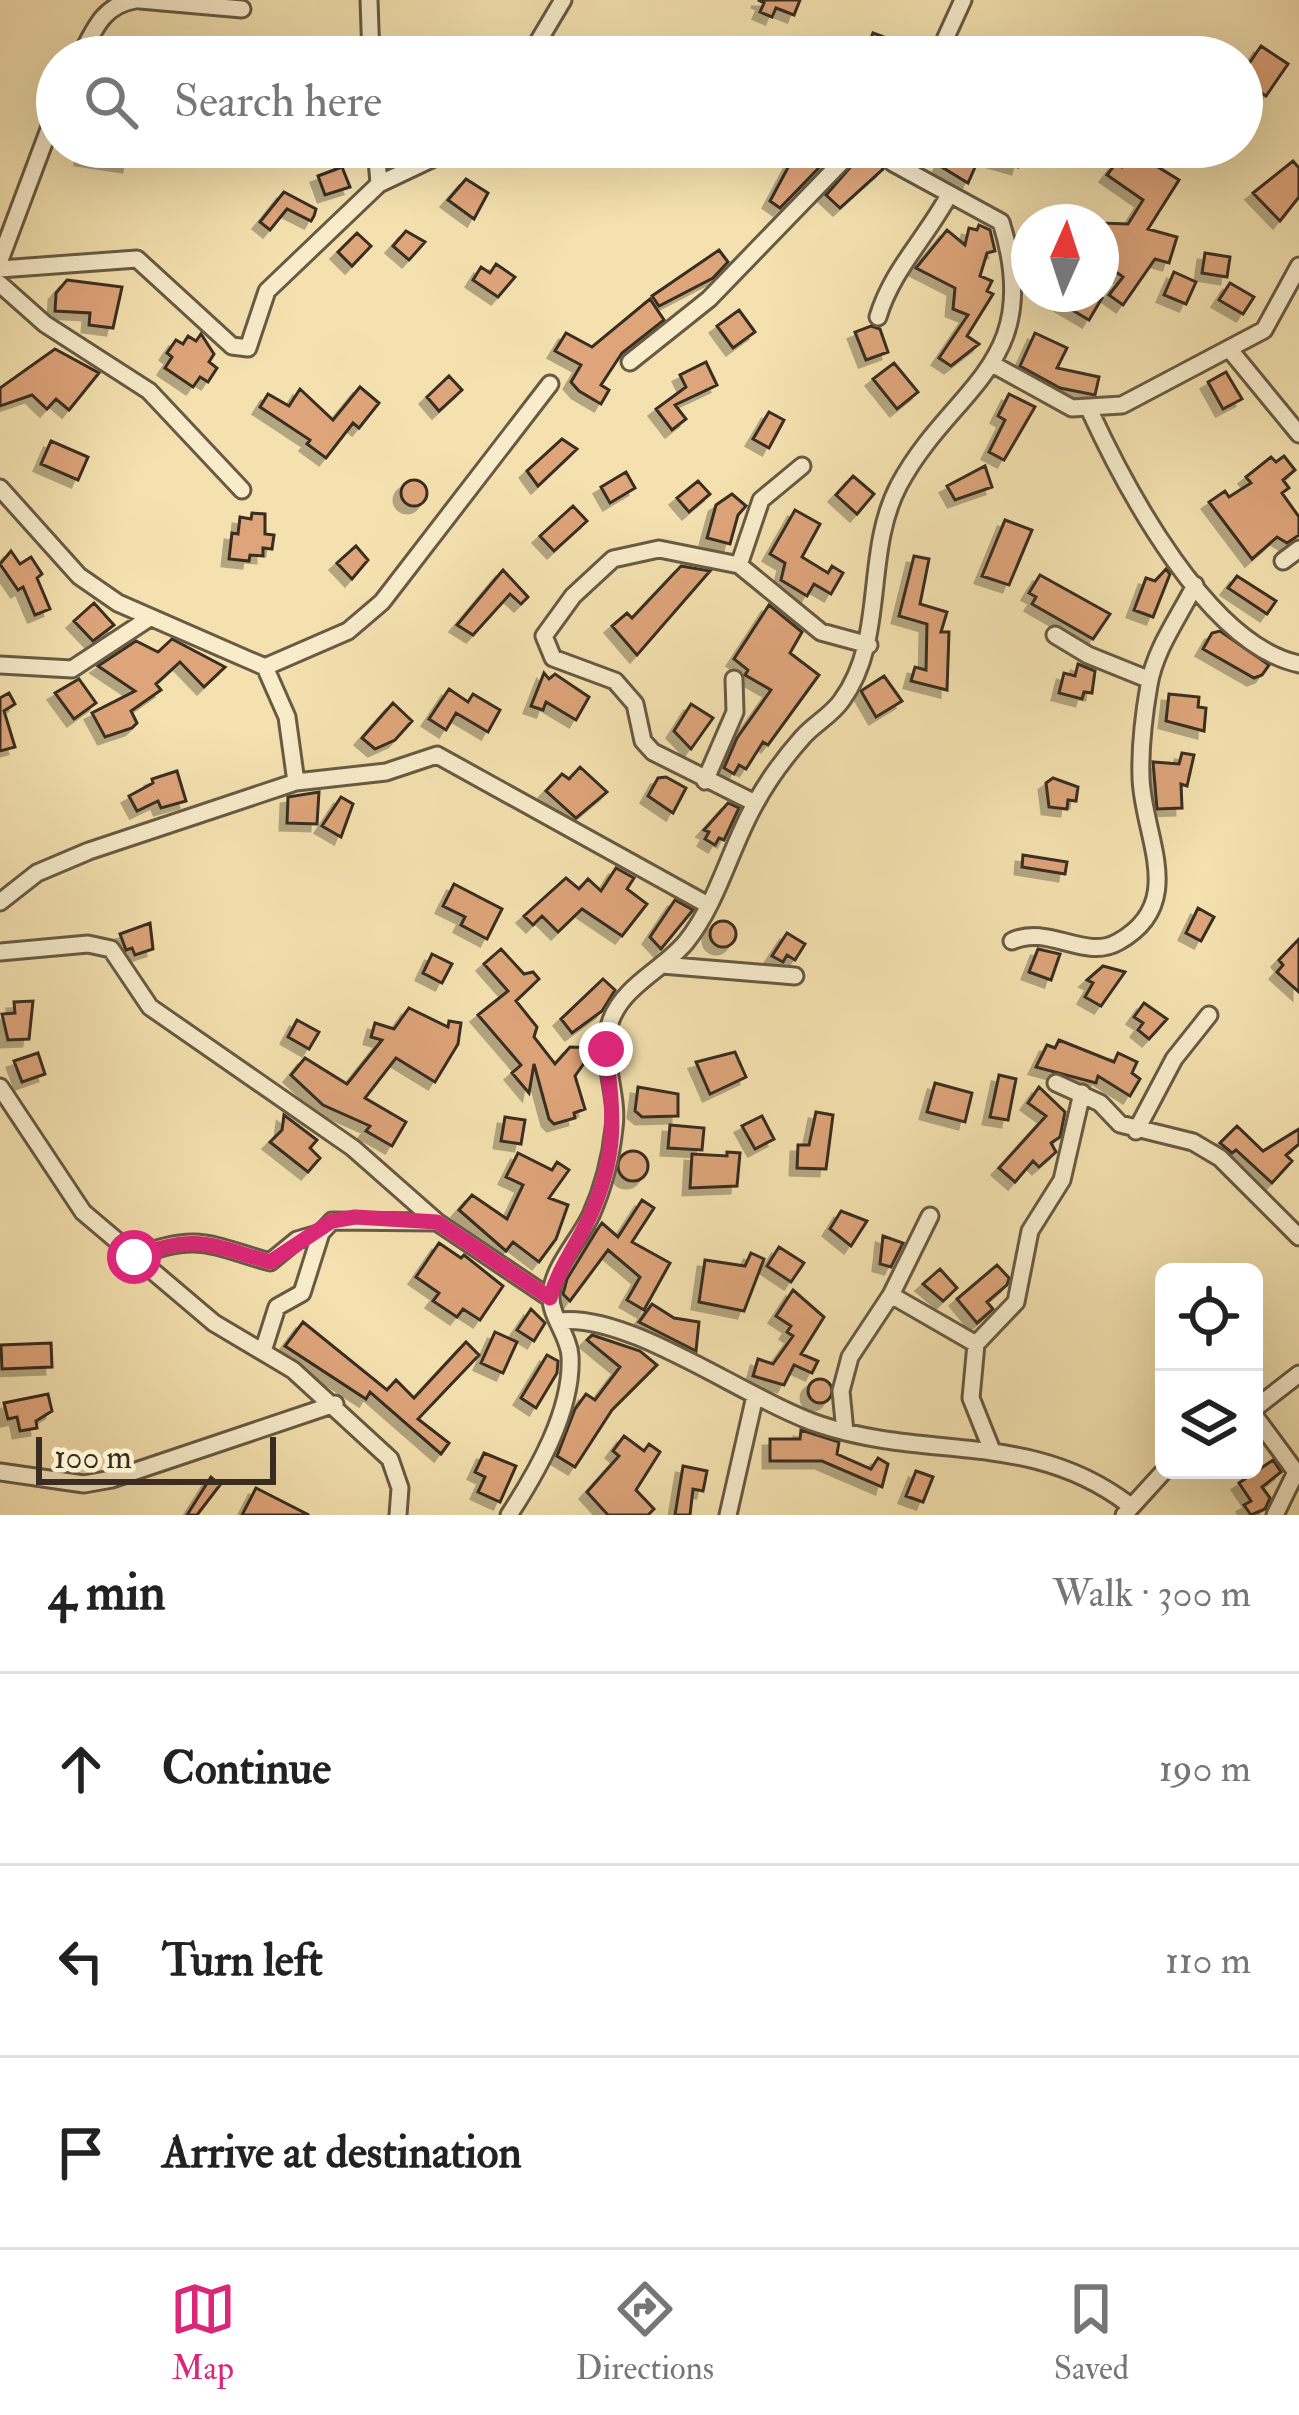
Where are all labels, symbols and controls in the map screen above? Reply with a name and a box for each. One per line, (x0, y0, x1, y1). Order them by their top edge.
search box (36, 36, 1263, 168)
icon: search (78, 69, 144, 135)
text: Search here (174, 74, 382, 130)
north arrow (1011, 204, 1119, 312)
route end (579, 1022, 633, 1076)
route start (107, 1230, 161, 1284)
map controls (1155, 1263, 1263, 1479)
button: locate (1155, 1263, 1263, 1371)
button: layers (1155, 1371, 1263, 1479)
scale bar (36, 1431, 276, 1484)
text: 100 m (54, 1437, 132, 1478)
text: 4 min (48, 1561, 166, 1625)
text: Walk · 300 m (1053, 1569, 1251, 1618)
icon: ahead (48, 1736, 114, 1802)
text: Continue (162, 1741, 331, 1797)
text: 190 m (1159, 1744, 1251, 1793)
icon: left (48, 1928, 114, 1994)
text: Turn left (162, 1933, 323, 1989)
text: 110 m (1165, 1936, 1251, 1985)
icon: arrive (48, 2120, 114, 2186)
text: Arrive at destination (162, 2125, 522, 2181)
tab: Map (170, 2276, 236, 2389)
tab: Directions (576, 2276, 714, 2389)
tab: Saved (1054, 2276, 1129, 2389)

